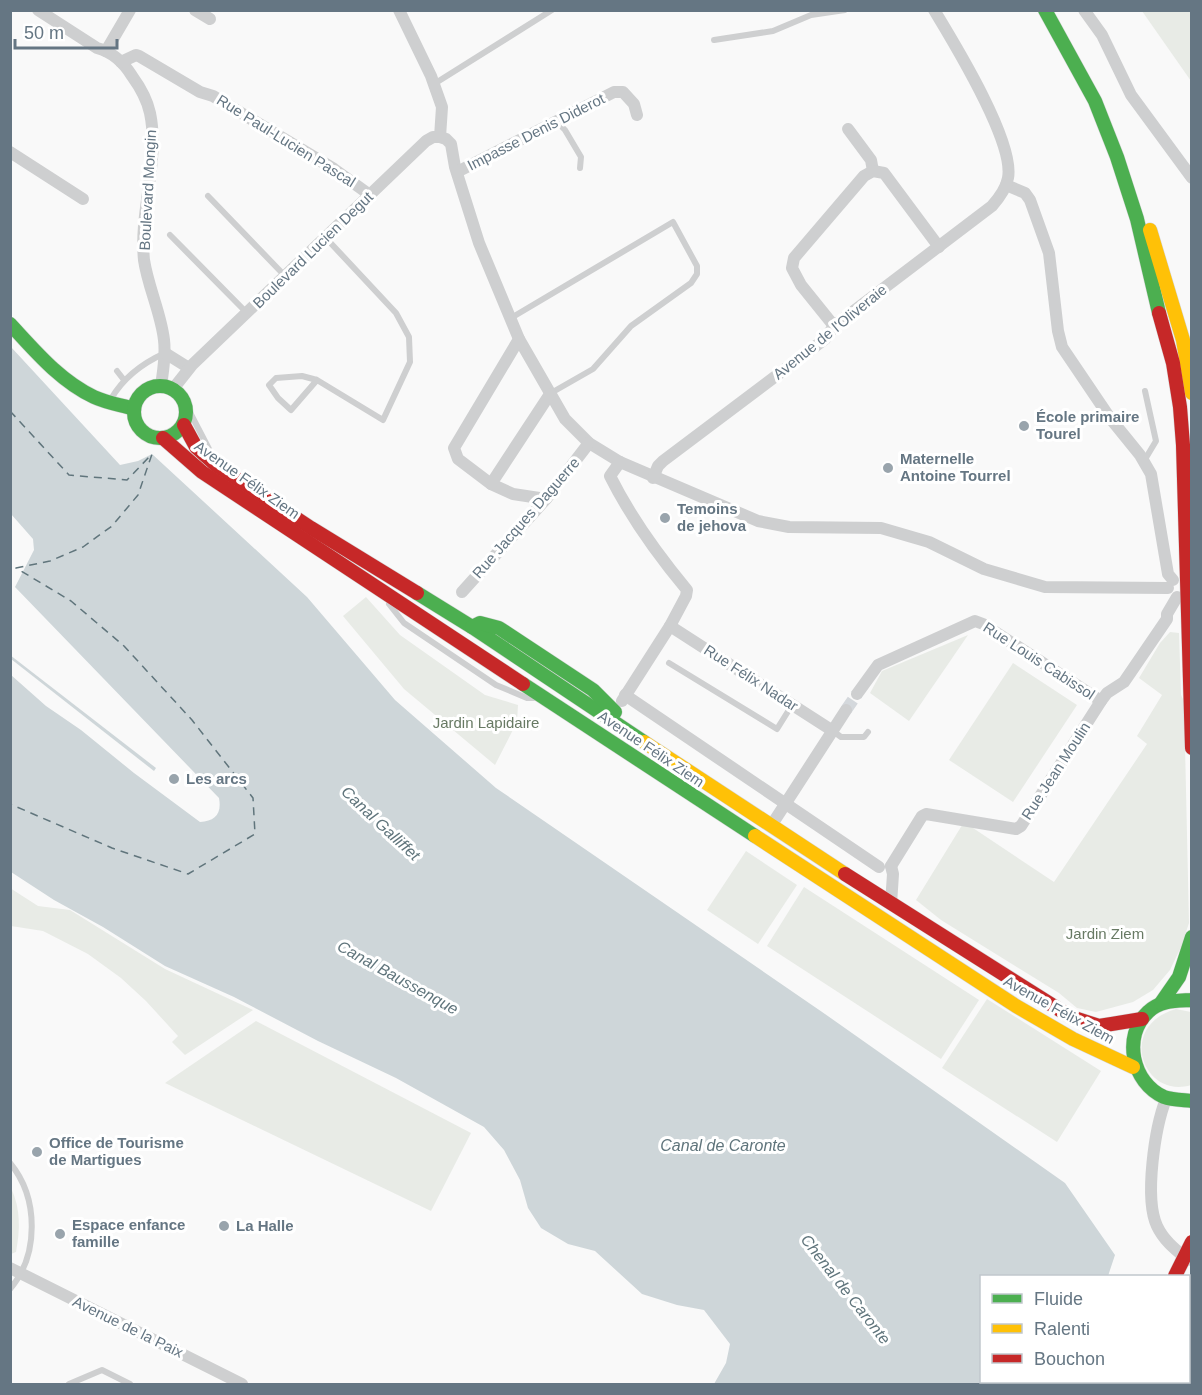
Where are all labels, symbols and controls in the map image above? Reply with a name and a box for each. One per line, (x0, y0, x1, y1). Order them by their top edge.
scale bar (15, 12, 117, 50)
text: 50 m (24, 23, 64, 43)
street label: Impasse Denis Diderot (464, 89, 608, 174)
street label: Rue Paul-Lucien Pascal (214, 91, 359, 190)
street label: Boulevard Mongin (136, 129, 159, 251)
street label: Boulevard Lucien Degut (249, 187, 377, 311)
street label: Avenue de l'Oliveraie (770, 281, 890, 383)
place label: École primaire Tourel (1036, 408, 1139, 442)
marker: École primaire Tourel (1017, 419, 1031, 433)
street label: Avenue Félix Ziem (192, 437, 303, 522)
place label: Maternelle Antoine Tourrel (900, 450, 1011, 484)
street label: Rue Jacques Daguerre (469, 454, 583, 581)
marker: Maternelle Antoine Tourrel (881, 461, 895, 475)
place label: Temoins de jehova (677, 500, 747, 534)
marker: Temoins de jehova (658, 511, 672, 525)
street label: Rue Louis Cabissol (980, 618, 1098, 703)
street label: Rue Félix Nadar (701, 641, 801, 714)
street label: Avenue Félix Ziem (595, 707, 707, 790)
park label: Jardin Lapidaire (433, 714, 539, 731)
street label: Rue Jean Moulin (1018, 719, 1093, 823)
place label: Les arcs (186, 770, 247, 787)
marker: Les arcs (167, 772, 181, 786)
water label: Canal Galliffet (338, 783, 424, 864)
park label: Jardin Ziem (1066, 925, 1144, 942)
water label: Canal Baussenque (335, 937, 461, 1018)
street label: Avenue Félix Ziem (1001, 972, 1118, 1047)
place label: Office de Tourisme de Martigues (49, 1134, 184, 1168)
water label: Canal de Caronte (660, 1137, 786, 1154)
marker: Office de Tourisme de Martigues (30, 1145, 44, 1159)
place label: Espace enfance famille (72, 1216, 185, 1250)
place label: La Halle (236, 1217, 294, 1234)
marker: La Halle (217, 1219, 231, 1233)
marker: Espace enfance famille (53, 1227, 67, 1241)
water label: Chenal de Caronte (798, 1231, 894, 1348)
legend (980, 1275, 1190, 1383)
text: Fluide (1034, 1289, 1083, 1309)
street label: Avenue de la Paix (70, 1292, 187, 1361)
text: Ralenti (1034, 1319, 1090, 1339)
text: Bouchon (1034, 1349, 1105, 1369)

